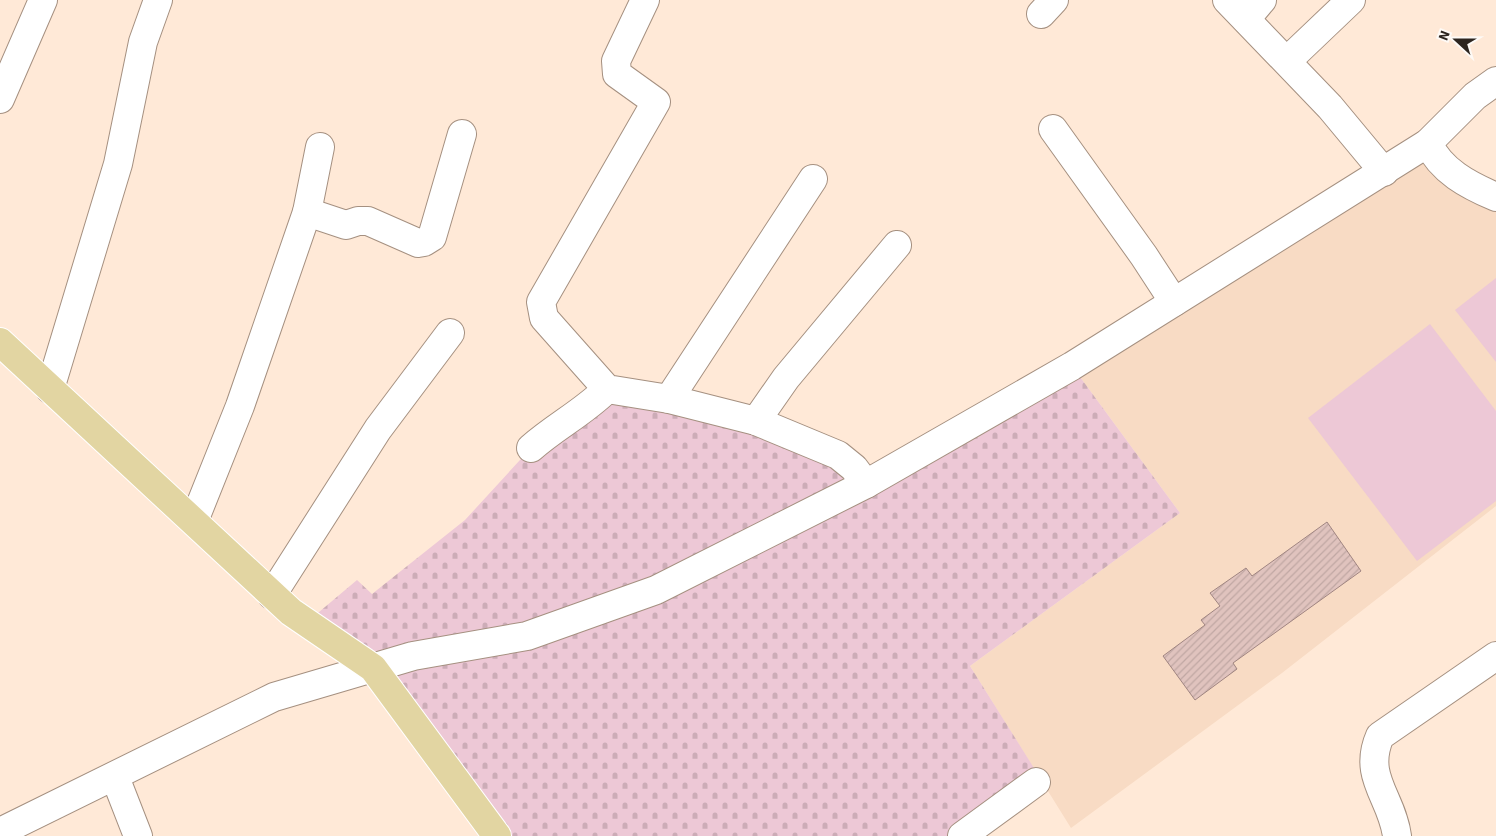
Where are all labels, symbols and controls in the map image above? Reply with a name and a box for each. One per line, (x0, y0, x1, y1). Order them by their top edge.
north arrow (1431, 15, 1481, 65)
text: N (1434, 28, 1456, 44)

